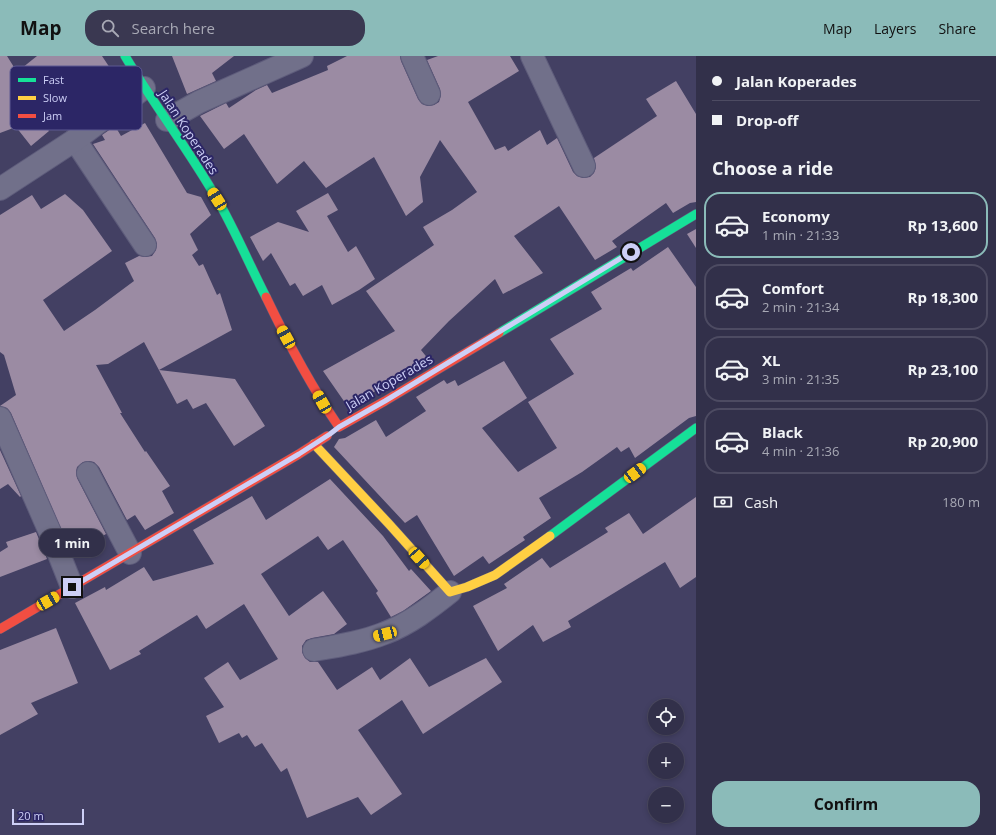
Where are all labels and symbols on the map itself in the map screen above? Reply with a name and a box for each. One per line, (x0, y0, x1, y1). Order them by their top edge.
legend (10, 66, 142, 130)
text: Fast (43, 72, 64, 87)
street label: Jalan Koperades (154, 84, 223, 178)
text: Slow (43, 90, 67, 105)
text: Jam (42, 108, 62, 123)
car (206, 186, 228, 212)
route start (622, 243, 640, 261)
car (275, 324, 297, 350)
street label: Jalan Koperades (341, 350, 436, 415)
car (311, 389, 333, 415)
car (622, 461, 648, 485)
callout: 1 min (39, 529, 105, 557)
car (407, 545, 431, 571)
route end (63, 578, 81, 596)
car (35, 590, 61, 612)
car (372, 625, 398, 643)
scale bar (12, 807, 84, 826)

